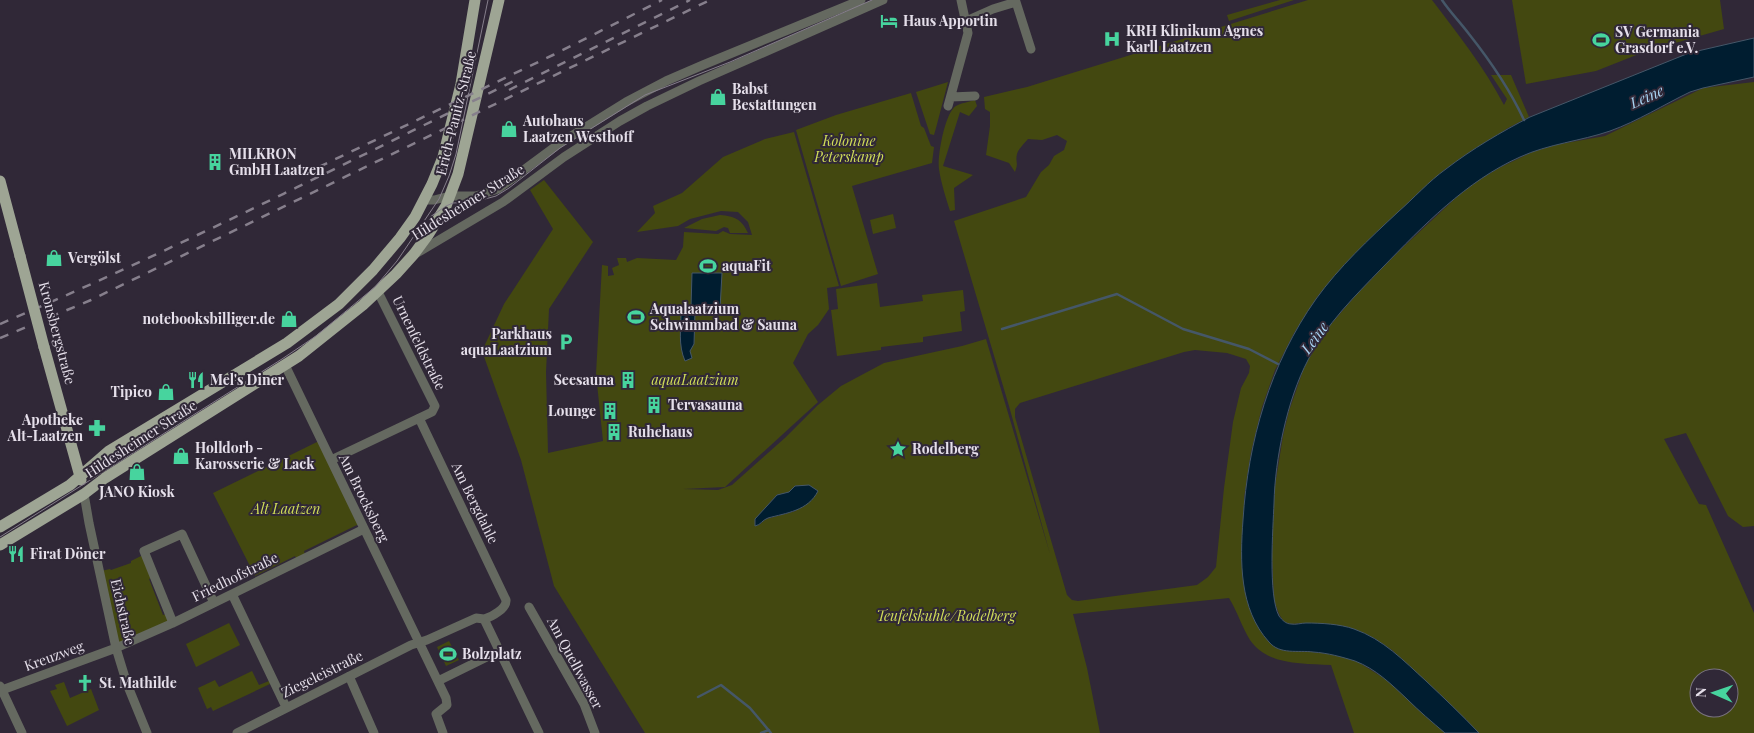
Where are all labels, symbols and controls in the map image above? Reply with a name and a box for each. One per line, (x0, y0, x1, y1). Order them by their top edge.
hotel icon: Haus Apportin (879, 11, 899, 31)
place label: Haus Apportin (903, 11, 998, 30)
place label: KRH Klinikum Agnes Karll Laatzen (1126, 21, 1263, 56)
place label: SV Germania Grasdorf e.V. (1615, 22, 1700, 57)
hospital icon: KRH Klinikum Agnes Karll Laatzen (1102, 29, 1122, 49)
sports icon: SV Germania Grasdorf e.V. (1591, 30, 1611, 50)
street label: Erich-Panitz-Straße (431, 49, 480, 177)
place label: Babst Bestattungen (732, 79, 817, 114)
water label: Leine (1626, 80, 1667, 113)
shop icon: Babst Bestattungen (708, 87, 728, 107)
place label: Autohaus Laatzen Westhoff (522, 111, 634, 146)
shop icon: Autohaus Laatzen Westhoff (499, 119, 519, 139)
park label: Kolonine Peterskamp (813, 131, 884, 166)
place label: MILKRON GmbH Laatzen (229, 144, 325, 179)
building icon: MILKRON GmbH Laatzen (205, 152, 225, 172)
street label: Hildesheimer Straße (408, 159, 528, 244)
shop icon: Vergölst (44, 248, 64, 268)
place label: Vergölst (67, 248, 121, 267)
sports icon: aquaFit (698, 256, 718, 276)
place label: aquaFit (722, 256, 771, 275)
street label: Kronsbergstraße (35, 279, 80, 386)
street label: Urnenfeldstraße (388, 293, 450, 393)
place label: Aqualaatzium Schwimmbad & Sauna (649, 299, 798, 334)
sports icon: Aqualaatzium Schwimmbad & Sauna (626, 307, 646, 327)
place label: notebooksbilliger.de (143, 309, 275, 328)
shop icon: notebooksbilliger.de (279, 309, 299, 329)
water label: Leine (1295, 317, 1333, 358)
place label: Parkhaus aquaLaatzium (461, 324, 552, 359)
parking icon: Parkhaus aquaLaatzium (556, 332, 576, 352)
restaurant icon: Mel's Diner (186, 370, 206, 390)
place label: Mel's Diner (210, 370, 284, 389)
place label: Seesauna (554, 370, 615, 389)
building icon: Seesauna (618, 370, 638, 390)
park label: aquaLaatzium (652, 370, 738, 389)
place label: Tipico (111, 382, 152, 401)
shop icon: Tipico (156, 382, 176, 402)
street label: Hildesheimer Straße (81, 395, 200, 482)
building icon: Tervasauna (644, 395, 664, 415)
place label: Tervasauna (668, 395, 743, 414)
place label: Lounge (548, 401, 596, 420)
building icon: Lounge (600, 401, 620, 421)
place label: Apotheke Alt-Laatzen (7, 410, 83, 445)
pharmacy icon: Apotheke Alt-Laatzen (87, 418, 107, 438)
building icon: Ruhehaus (604, 422, 624, 442)
place label: Ruhehaus (628, 422, 692, 441)
place label: Holldorb - Karosserie & Lack (195, 438, 315, 473)
place icon: Rodelberg (888, 439, 908, 459)
place label: Rodelberg (912, 439, 979, 458)
shop icon: Holldorb - Karosserie & Lack (171, 446, 191, 466)
street label: Am Brocksberg (334, 449, 394, 546)
street label: Am Bergdahle (447, 458, 503, 547)
shop icon: JANO Kiosk (127, 462, 147, 482)
place label: JANO Kiosk (98, 482, 175, 501)
park label: Alt Laatzen (250, 499, 320, 518)
restaurant icon: Firat Döner (6, 544, 26, 564)
place label: Firat Döner (30, 544, 106, 563)
street label: Friedhofstraße (188, 547, 281, 606)
street label: Eichstraße (107, 577, 140, 647)
park label: Teufelskuhle/Rodelberg (876, 606, 1017, 625)
street label: Am Quellwasser (543, 612, 608, 713)
street label: Kreuzweg (21, 636, 87, 675)
sports icon: Bolzplatz (438, 644, 458, 664)
place label: Bolzplatz (462, 644, 522, 663)
street label: Ziegeleistraße (278, 646, 366, 702)
north arrow (1689, 668, 1739, 718)
church icon: St. Mathilde (75, 673, 95, 693)
place label: St. Mathilde (99, 673, 177, 692)
text: N (1691, 687, 1710, 698)

